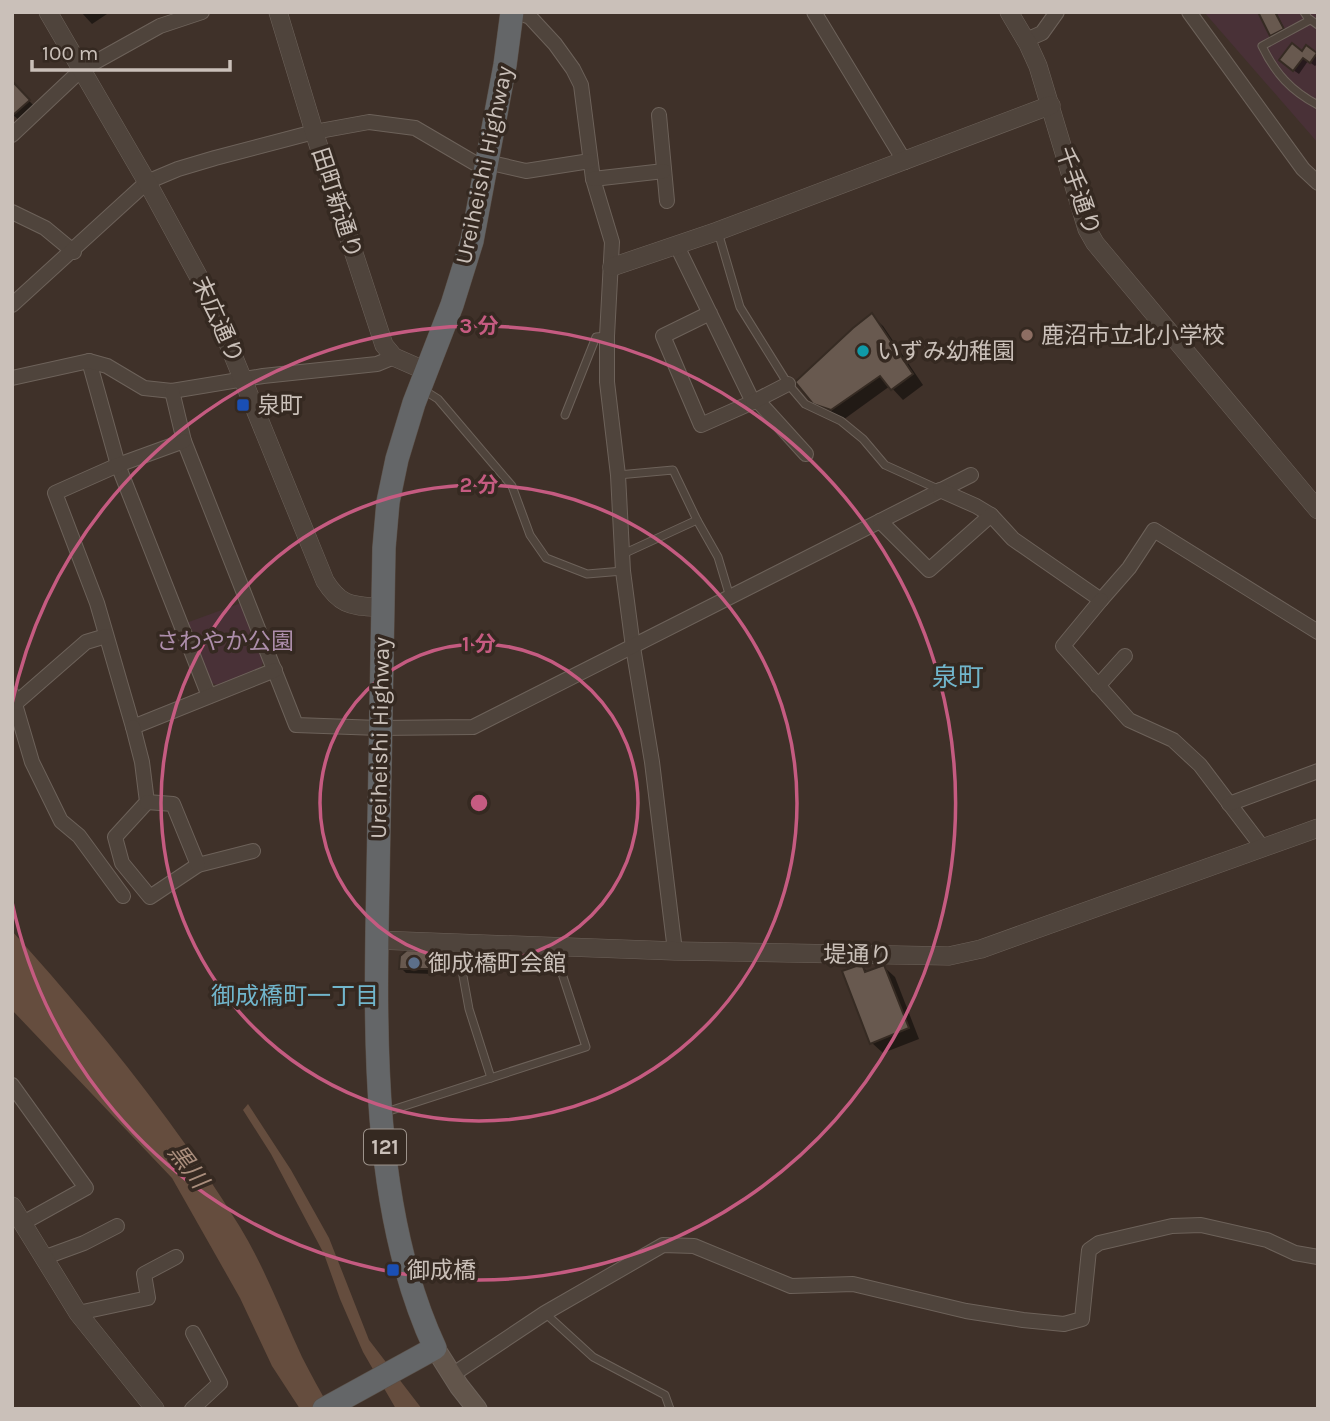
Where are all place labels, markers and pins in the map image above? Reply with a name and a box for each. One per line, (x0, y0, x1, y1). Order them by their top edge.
place label: 鹿沼市立北小学校 (1041, 322, 1225, 349)
marker: 鹿沼市立北小学校 (1019, 327, 1035, 343)
place label: いずみ幼稚園 (877, 338, 1015, 365)
marker: いずみ幼稚園 (855, 343, 871, 359)
place label: 泉町 (257, 392, 303, 419)
marker: 泉町 (235, 397, 251, 413)
centre of rings (467, 791, 491, 815)
place label: 御成橋町会館 (428, 950, 566, 977)
marker: 御成橋町会館 (406, 955, 422, 971)
place label: 御成橋 (407, 1257, 476, 1284)
marker: 御成橋 (385, 1262, 401, 1278)

